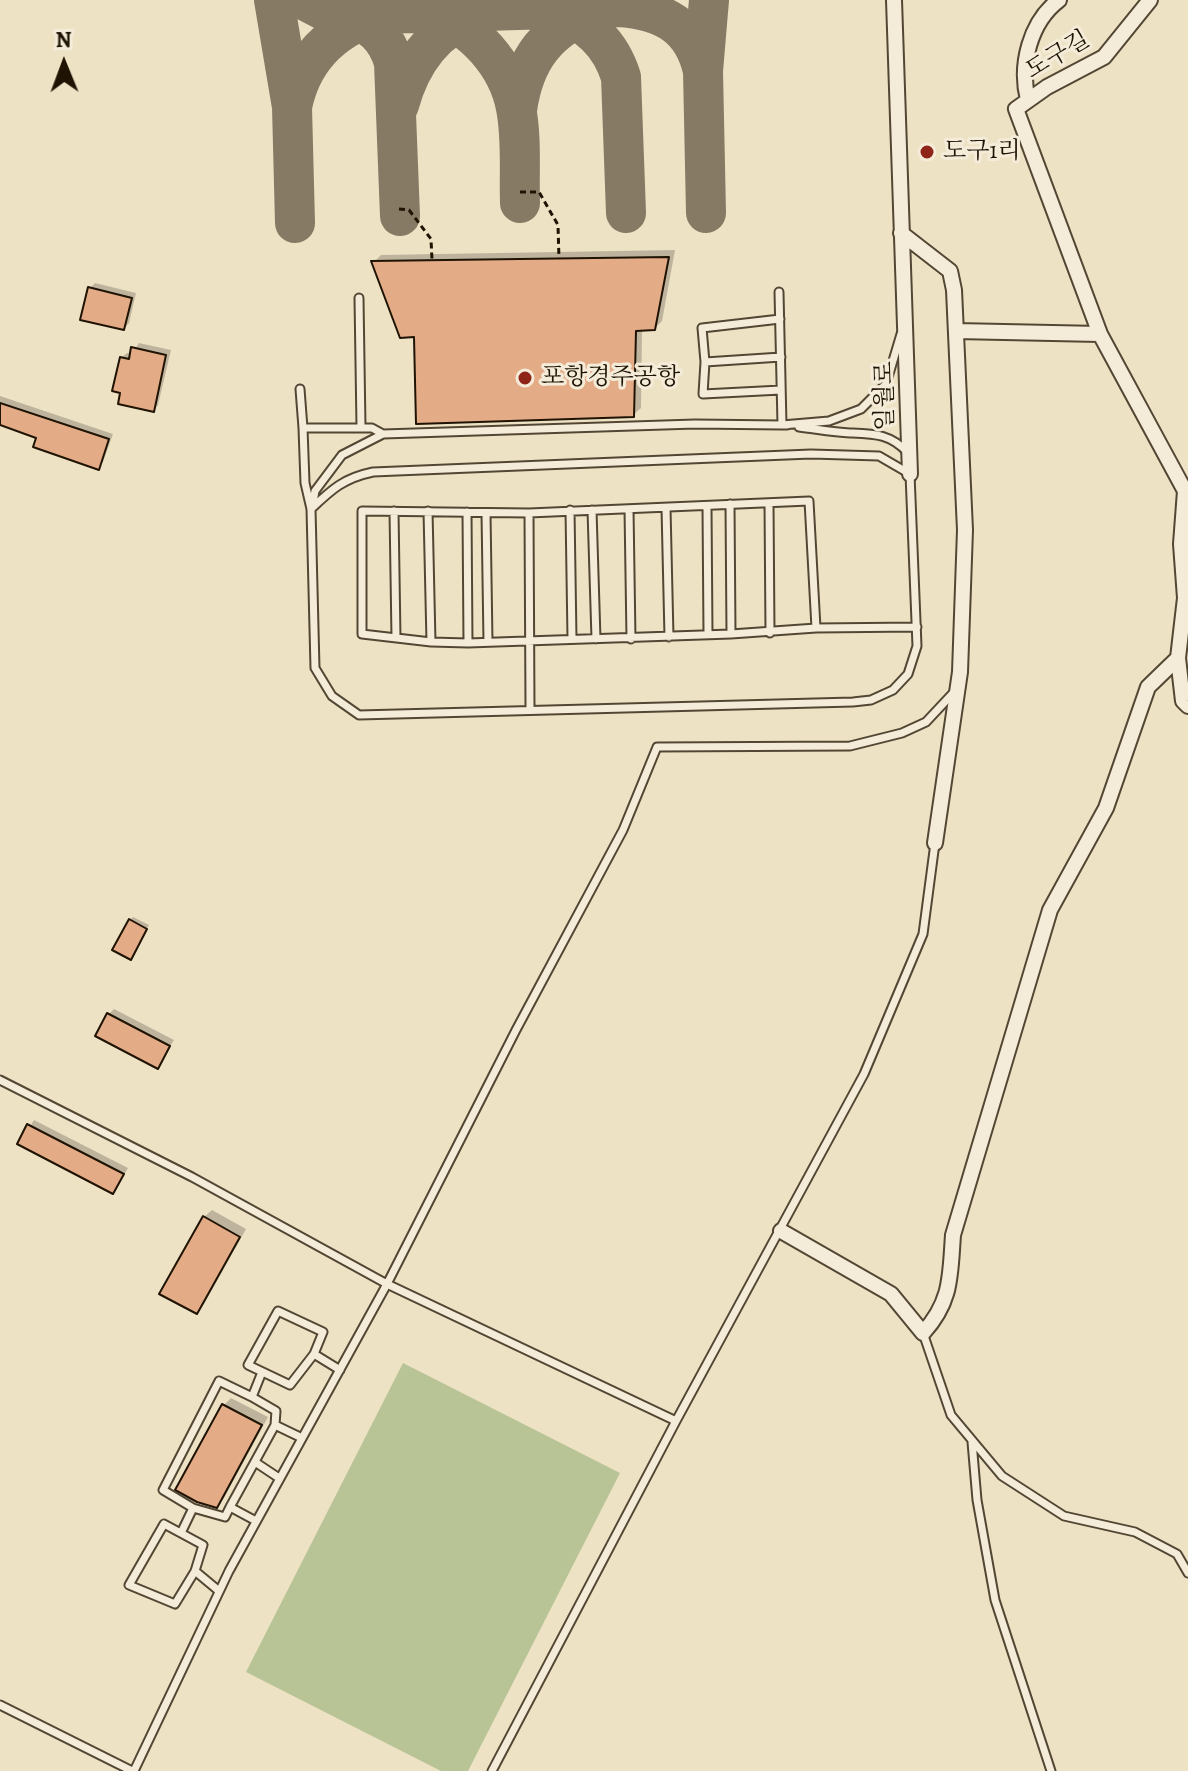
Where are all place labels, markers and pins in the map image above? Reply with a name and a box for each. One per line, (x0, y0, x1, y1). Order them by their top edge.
place label: 도구1리 (943, 138, 1021, 166)
marker: 도구1리 (918, 143, 936, 161)
place label: 포항경주공항 (541, 364, 680, 392)
marker: 포항경주공항 (516, 369, 534, 387)

